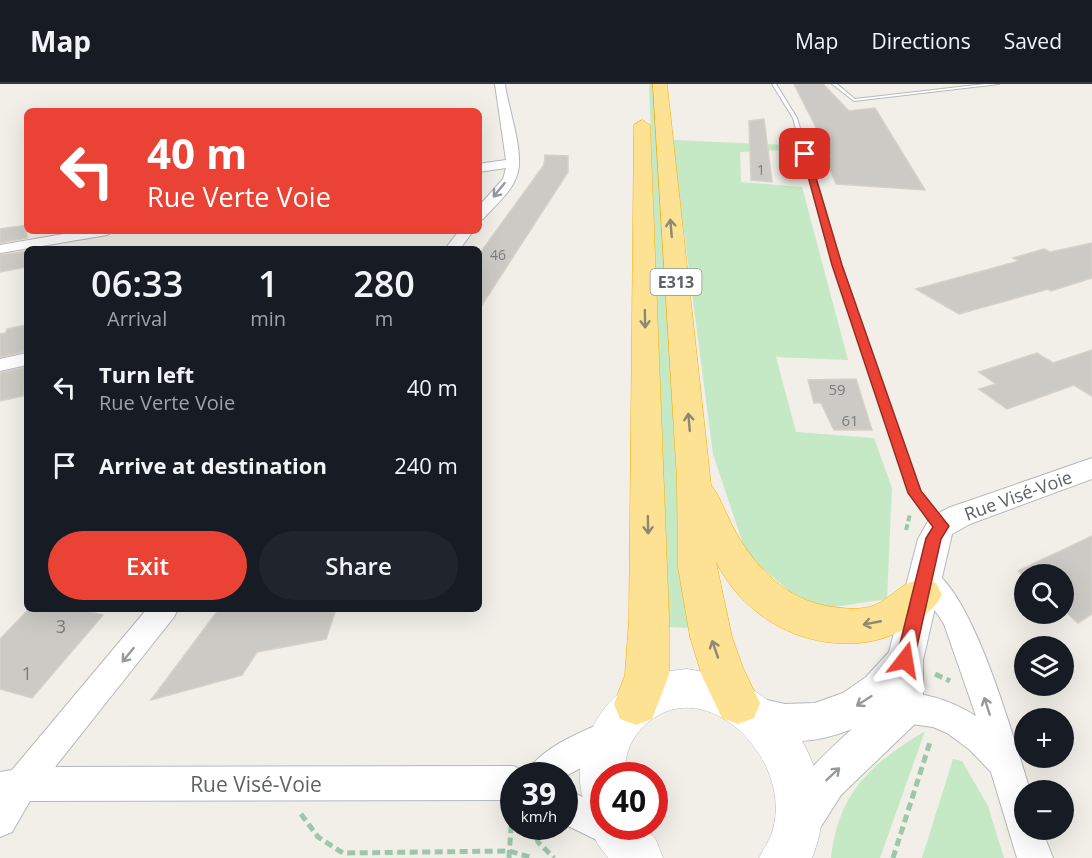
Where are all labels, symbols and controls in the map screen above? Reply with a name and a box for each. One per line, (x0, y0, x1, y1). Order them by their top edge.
text: Map (30, 22, 91, 60)
text: Map (795, 27, 838, 55)
text: Directions (871, 27, 971, 55)
text: Saved (1004, 27, 1062, 55)
text: 40 m (147, 124, 247, 181)
pin (779, 128, 830, 179)
icon: left (48, 132, 126, 210)
icon: arrive (788, 137, 821, 170)
house number: 1 (757, 160, 765, 179)
text: Rue Verte Voie (147, 178, 331, 215)
one-way arrow (492, 182, 505, 198)
one-way arrow (665, 218, 676, 238)
house number: 46 (490, 245, 506, 264)
text: 06:33 (91, 259, 183, 308)
text: 1 (258, 259, 279, 308)
text: 280 (353, 259, 415, 308)
road number: E313 (650, 269, 702, 295)
text: Arrival (107, 305, 167, 332)
text: min (250, 305, 286, 332)
text: m (375, 305, 393, 332)
one-way arrow (639, 309, 651, 329)
text: Turn left (99, 359, 194, 389)
icon: left (48, 371, 81, 404)
text: 40 m (407, 372, 458, 402)
house number: 59 (828, 379, 846, 399)
text: Rue Verte Voie (99, 389, 235, 416)
house number: 61 (841, 410, 859, 430)
one-way arrow (683, 412, 694, 432)
icon: arrive (48, 449, 81, 482)
text: Arrive at destination (99, 450, 327, 480)
text: 240 m (394, 450, 458, 480)
street label: Rue Visé-Voie (961, 464, 1075, 526)
one-way arrow (642, 514, 654, 534)
button: Exit (48, 531, 247, 600)
button: Share (259, 531, 458, 600)
map controls (1014, 564, 1074, 840)
button: search (1014, 564, 1074, 624)
house number: 3 (56, 614, 66, 638)
one-way arrow (862, 618, 882, 629)
position arrow (873, 628, 937, 692)
button: layers (1014, 636, 1074, 696)
one-way arrow (709, 640, 720, 659)
one-way arrow (121, 647, 134, 663)
house number: 1 (22, 661, 32, 685)
one-way arrow (856, 696, 873, 708)
one-way arrow (981, 697, 992, 716)
button: + (1014, 708, 1074, 768)
speed limit sign: 40 (590, 762, 668, 840)
one-way arrow (826, 767, 841, 781)
street label: Rue Visé-Voie (190, 770, 322, 798)
text: 39 (522, 773, 556, 814)
button: − (1014, 780, 1074, 840)
text: km/h (521, 806, 557, 826)

